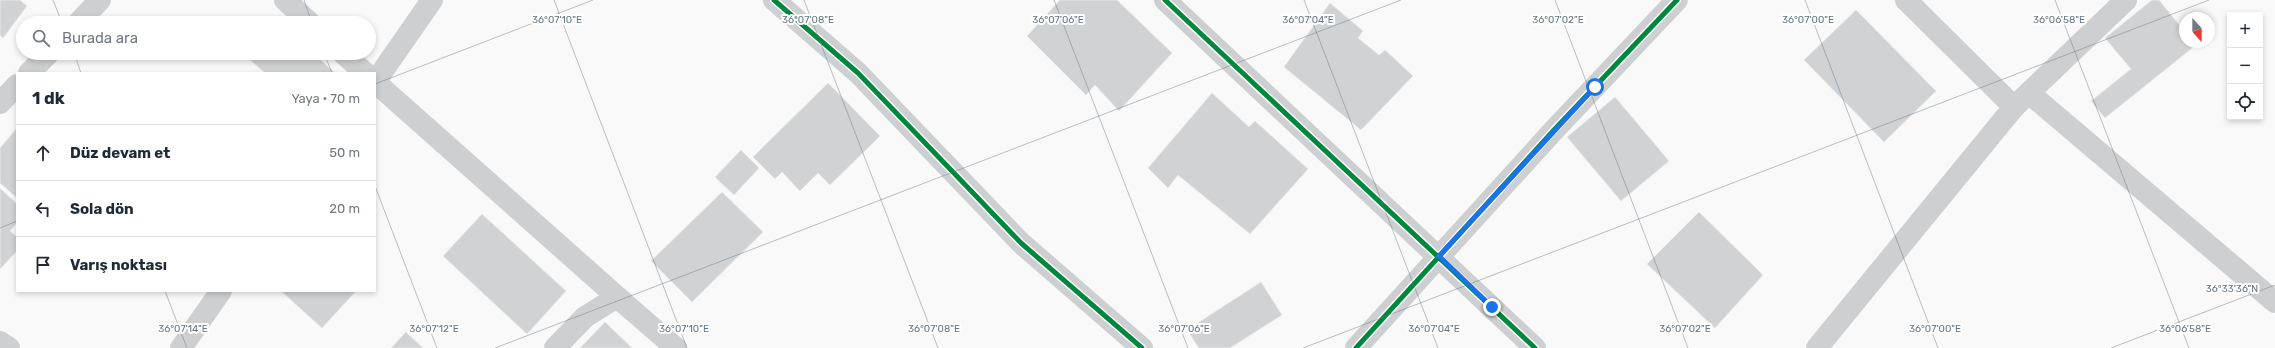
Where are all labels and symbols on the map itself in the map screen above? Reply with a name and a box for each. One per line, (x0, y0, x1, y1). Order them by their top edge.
north arrow (2179, 12, 2215, 48)
text: 36°07'10"E (532, 14, 582, 26)
text: 36°07'08"E (782, 14, 834, 26)
text: 36°07'06"E (1032, 14, 1084, 26)
text: 36°07'04"E (1282, 14, 1334, 26)
text: 36°07'02"E (1532, 14, 1584, 26)
text: 36°07'00"E (1782, 14, 1834, 26)
text: 36°06'58"E (2033, 14, 2085, 26)
route start (1586, 78, 1604, 96)
text: 36°33'36"N (2206, 283, 2258, 295)
route end (1483, 298, 1501, 316)
text: 36°07'14"E (158, 323, 208, 335)
text: 36°07'12"E (409, 323, 459, 335)
text: 36°07'10"E (659, 323, 709, 335)
text: 36°07'08"E (908, 323, 960, 335)
text: 36°07'06"E (1158, 323, 1210, 335)
text: 36°07'04"E (1408, 323, 1460, 335)
text: 36°07'02"E (1659, 323, 1711, 335)
text: 36°07'00"E (1909, 323, 1961, 335)
text: 36°06'58"E (2159, 323, 2211, 335)

